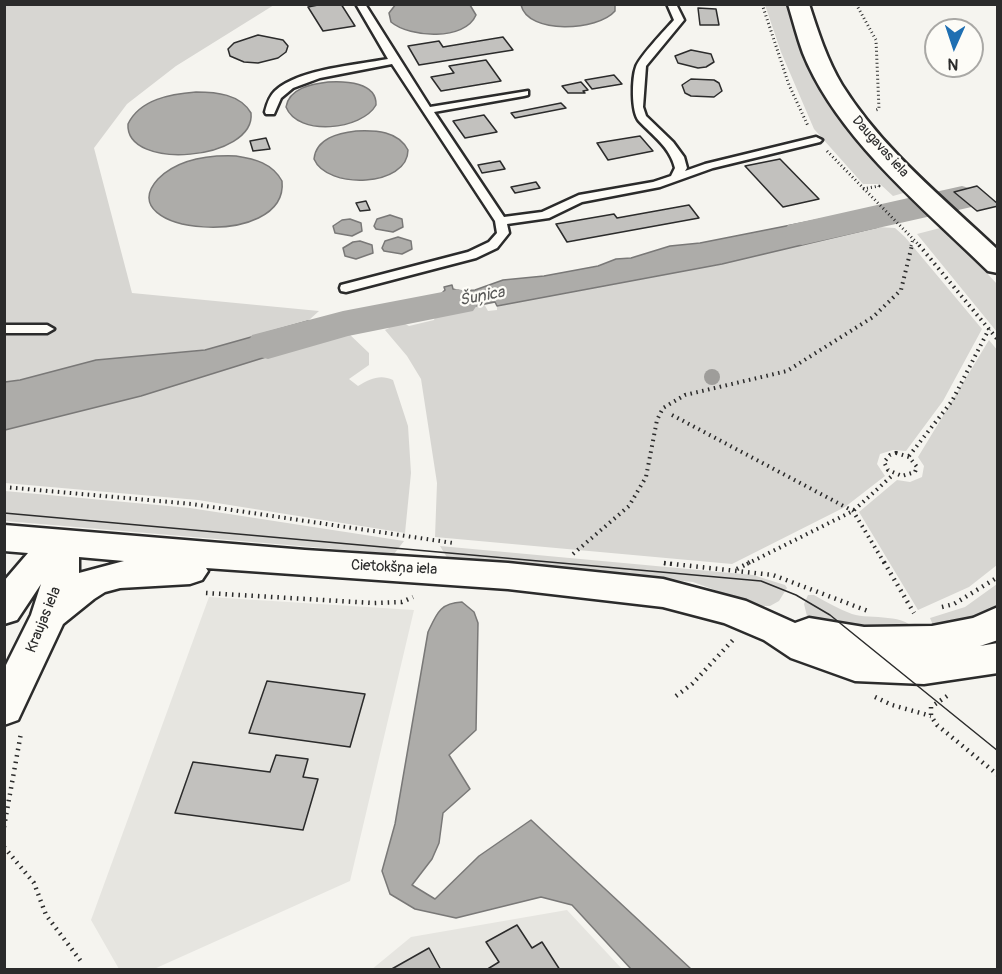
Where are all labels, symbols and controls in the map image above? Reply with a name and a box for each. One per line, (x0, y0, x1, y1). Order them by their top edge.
north arrow (924, 18, 984, 78)
text: N (947, 54, 959, 74)
street label: Daugavas iela (848, 113, 912, 181)
water label: Šuņica (458, 283, 506, 311)
street label: Cietokšņa iela (350, 557, 438, 579)
street label: Kraujas iela (23, 584, 65, 656)

